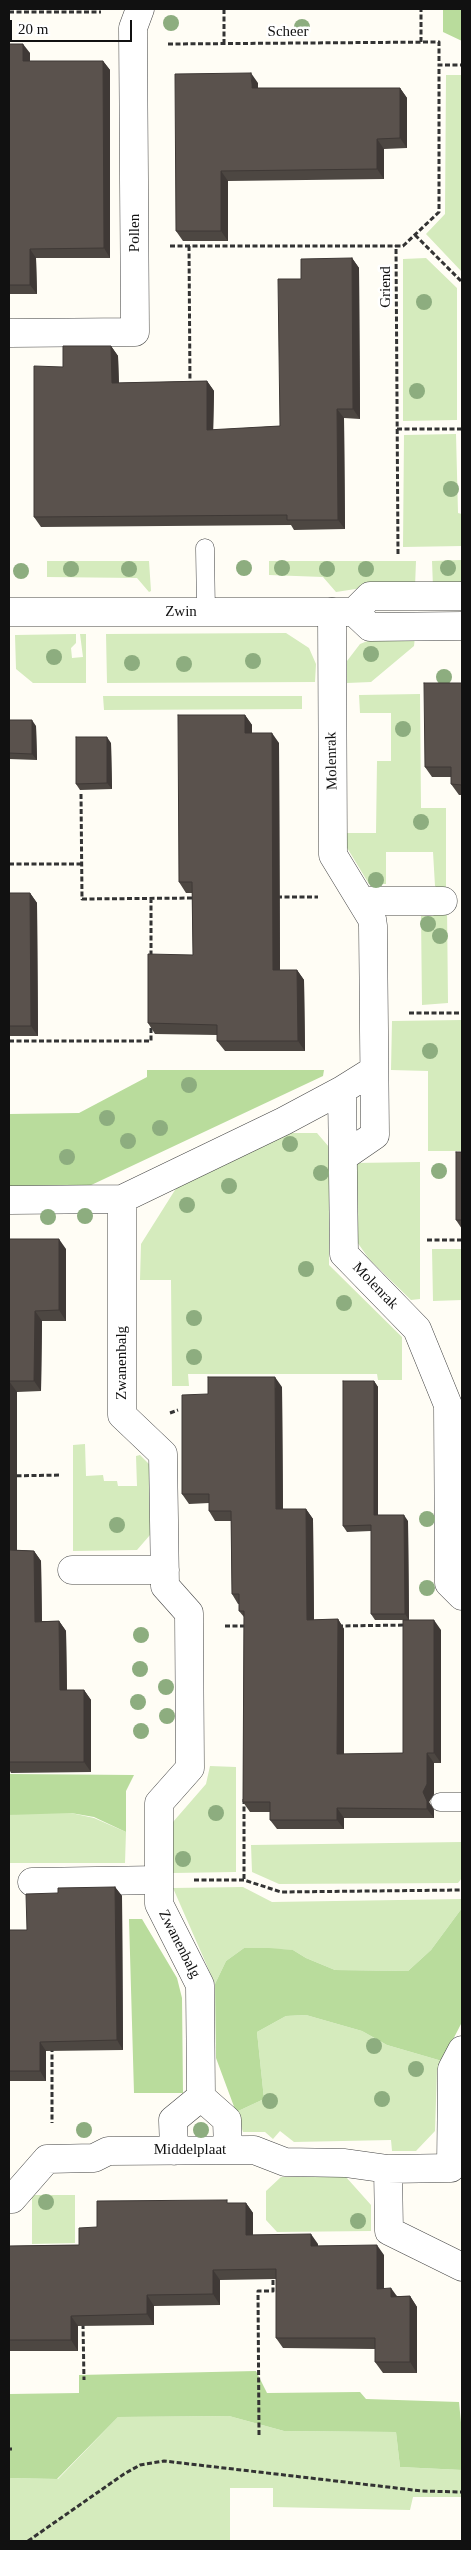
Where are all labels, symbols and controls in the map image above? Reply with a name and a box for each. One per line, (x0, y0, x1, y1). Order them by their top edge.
scale bar (12, 10, 135, 42)
text: 20 m (18, 21, 48, 37)
street label: Scheer (268, 23, 308, 41)
street label: Pollen (126, 214, 144, 252)
street label: Griend (377, 266, 395, 308)
street label: Zwin (165, 603, 197, 621)
street label: Molenrak (322, 732, 342, 790)
street label: Molenrak (348, 1259, 402, 1313)
street label: Zwanenbalg (113, 1326, 131, 1400)
street label: Zwanenbalg (154, 1907, 204, 1981)
street label: Middelplaat (154, 2141, 226, 2159)

